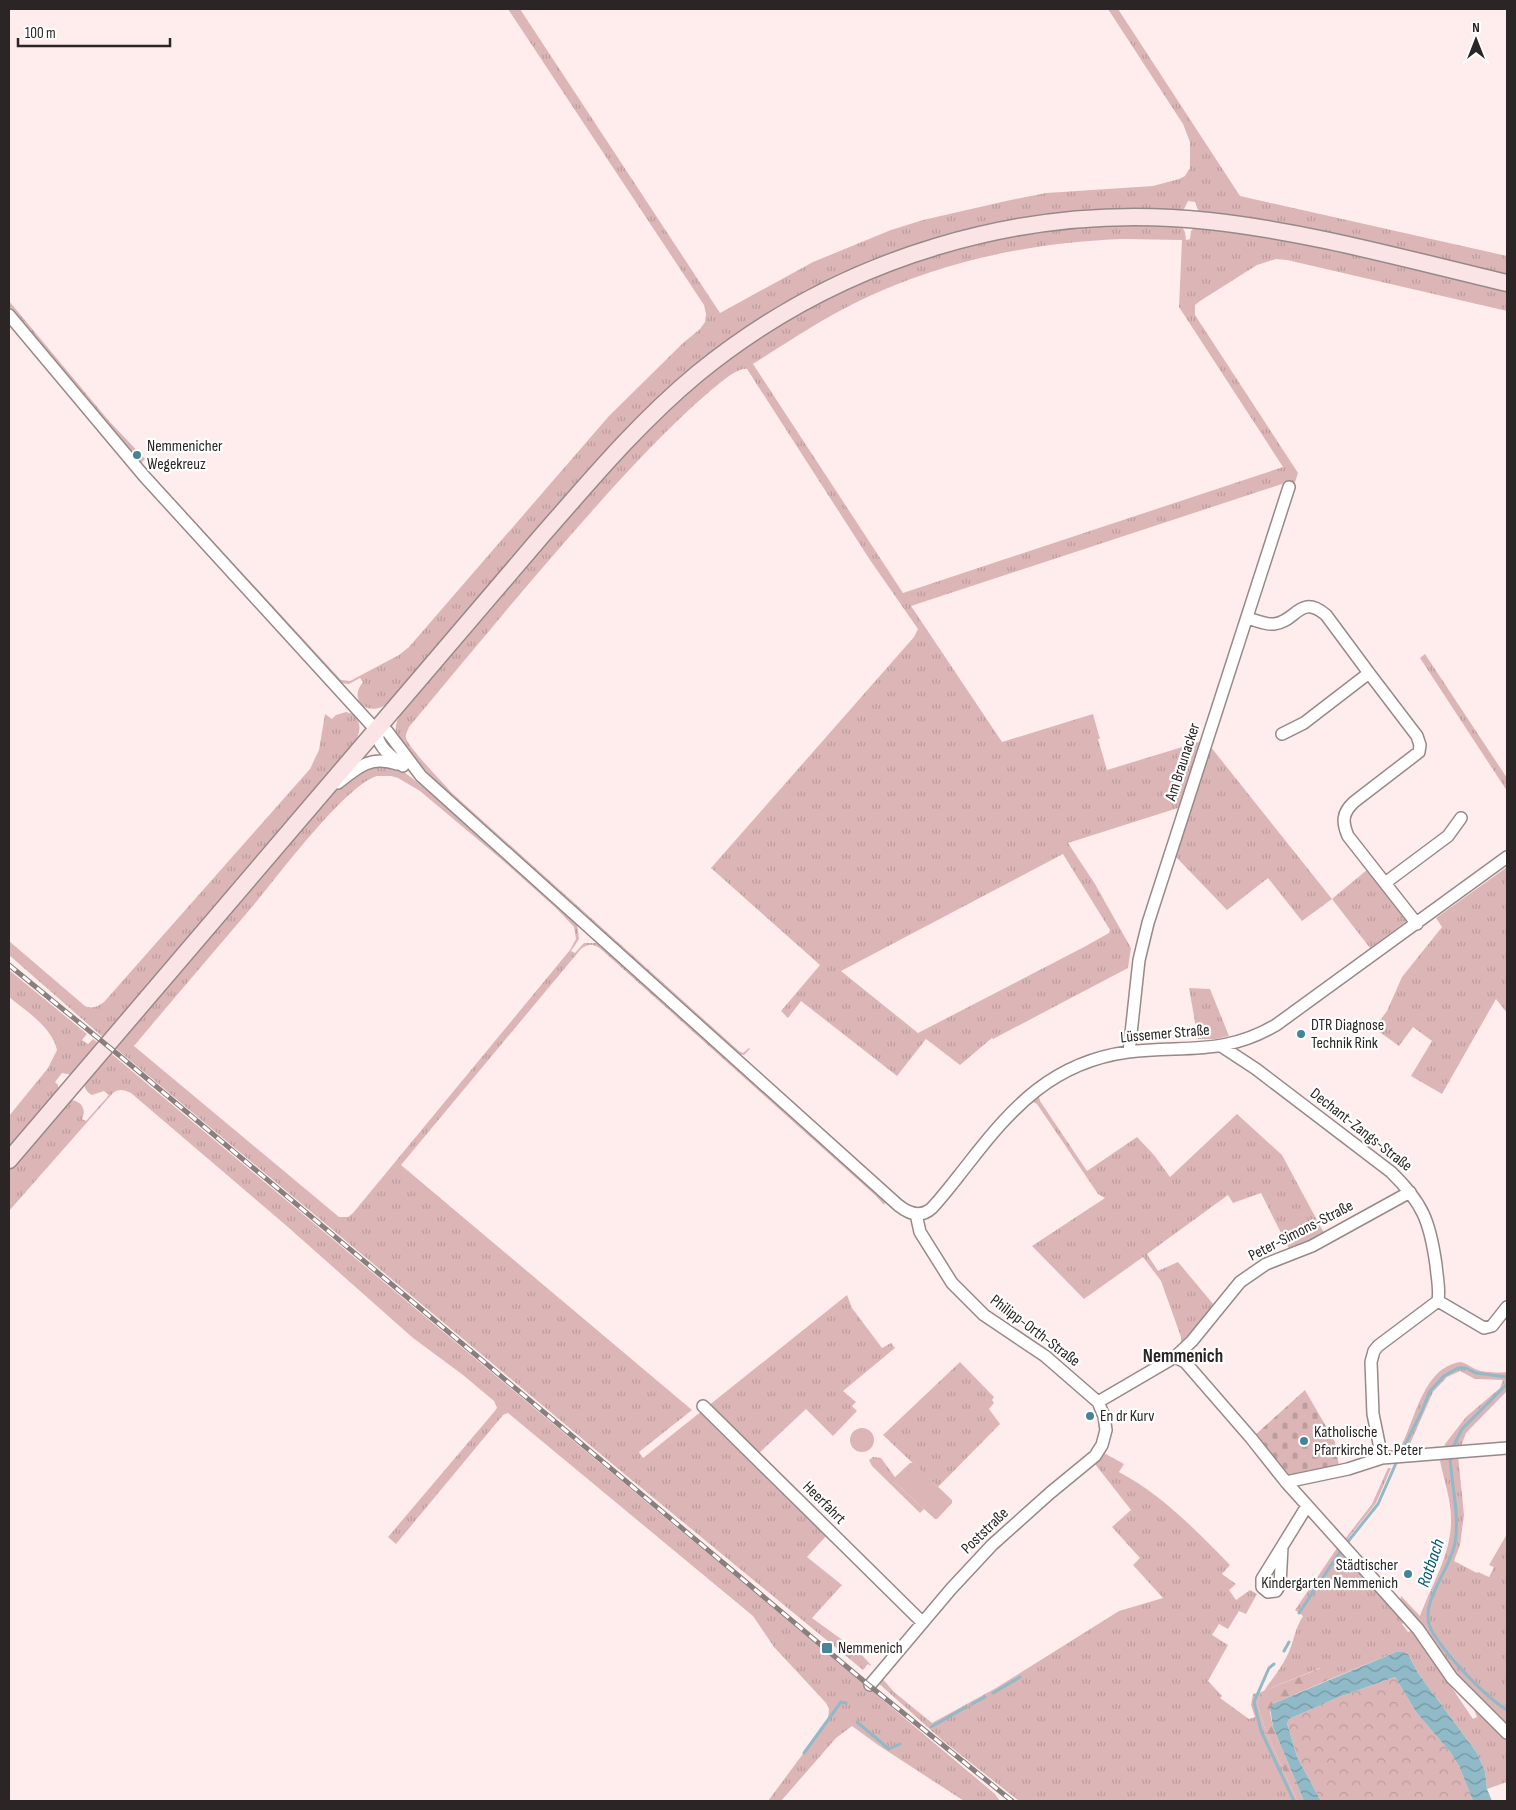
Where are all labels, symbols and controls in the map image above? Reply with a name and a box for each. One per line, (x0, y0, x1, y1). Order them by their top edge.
scale bar (18, 15, 170, 47)
north arrow (1451, 15, 1501, 65)
text: N (1472, 19, 1480, 36)
text: 100 m (25, 24, 56, 43)
place label: Nemmenicher Wegekreuz (147, 437, 223, 474)
marker: Nemmenicher Wegekreuz (131, 449, 143, 461)
street label: Am Braunacker (1161, 720, 1205, 804)
place label: DTR Diagnose Technik Rink (1311, 1016, 1384, 1053)
street label: Lüssemer Straße (1120, 1021, 1210, 1047)
marker: DTR Diagnose Technik Rink (1295, 1028, 1307, 1040)
street label: Dechant-Zangs-Straße (1306, 1084, 1416, 1176)
street label: Peter-Simons-Straße (1245, 1196, 1357, 1266)
street label: Philipp-Orth-Straße (986, 1291, 1084, 1371)
district label: Nemmenich (1143, 1345, 1223, 1368)
place label: En dr Kurv (1100, 1407, 1154, 1426)
marker: En dr Kurv (1084, 1410, 1096, 1422)
place label: Katholische Pfarrkirche St. Peter (1314, 1423, 1423, 1460)
marker: Katholische Pfarrkirche St. Peter (1298, 1435, 1310, 1447)
street label: Heerfahrt (799, 1478, 850, 1529)
street label: Poststraße (957, 1504, 1013, 1558)
water label: Rotbach (1413, 1536, 1449, 1590)
place label: Städtischer Kindergarten Nemmenich (1261, 1556, 1398, 1593)
marker: Städtischer Kindergarten Nemmenich (1402, 1568, 1414, 1580)
place label: Nemmenich (838, 1639, 903, 1658)
marker: Nemmenich (820, 1641, 834, 1655)

